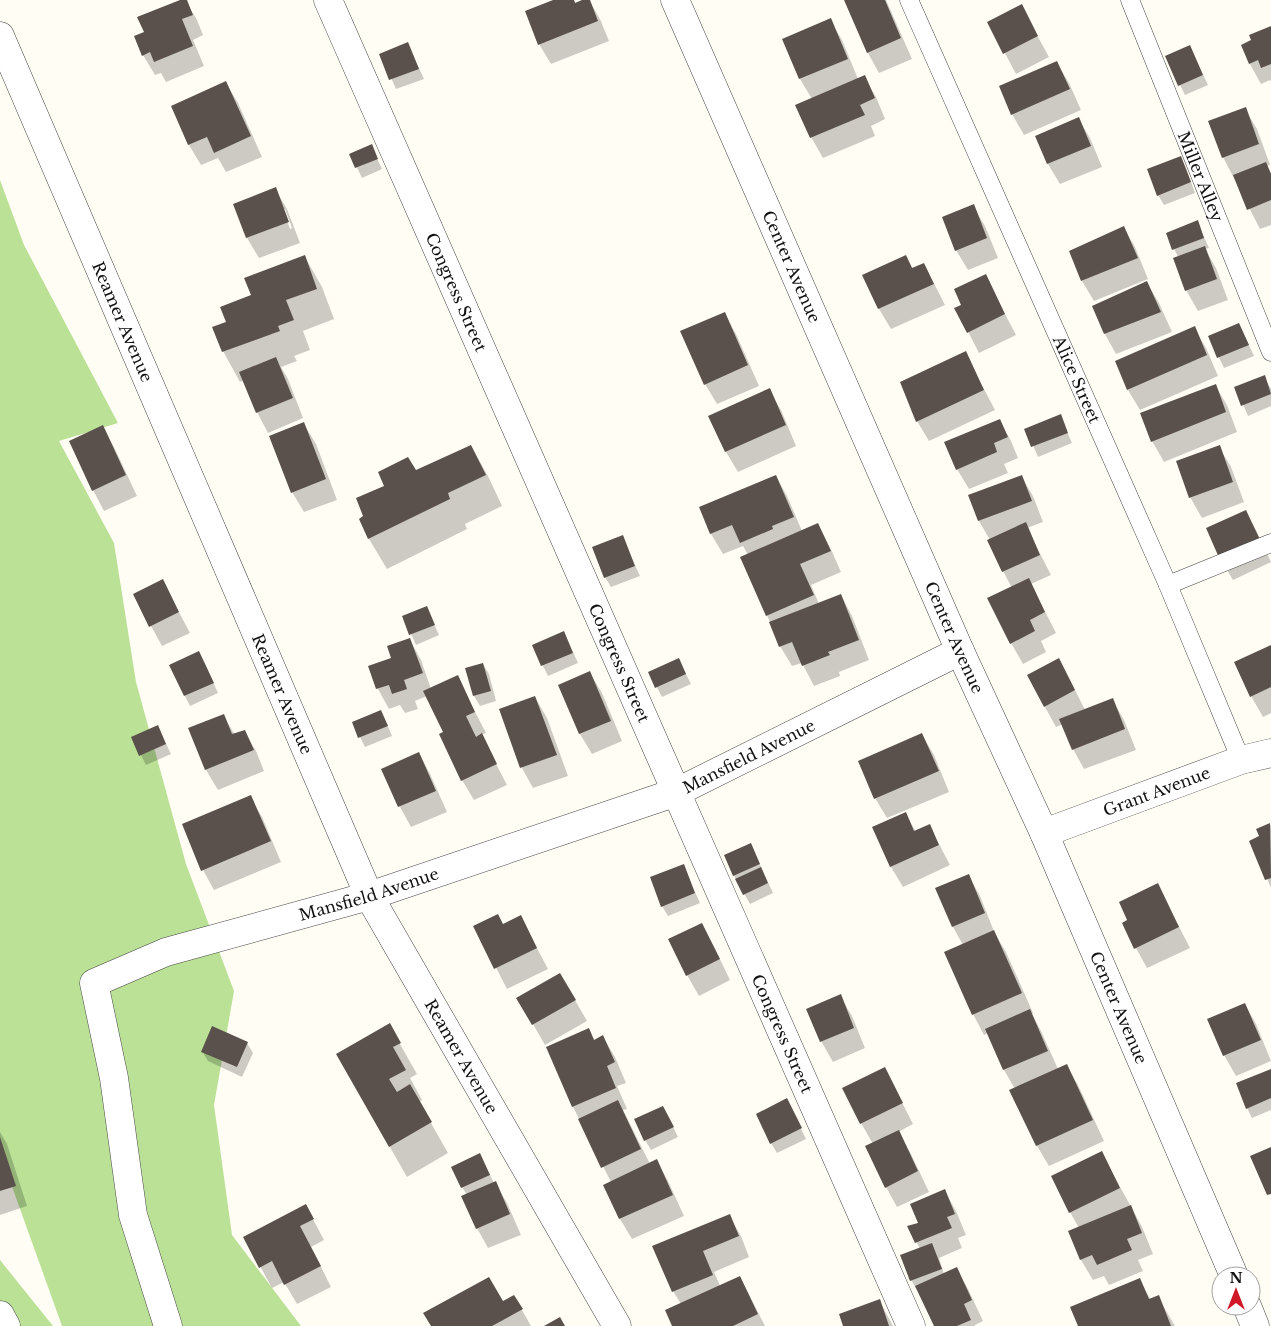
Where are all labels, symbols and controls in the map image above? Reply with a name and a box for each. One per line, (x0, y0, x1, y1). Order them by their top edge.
street label: Miller Alley (1174, 128, 1228, 225)
street label: Center Avenue (758, 207, 825, 326)
street label: Congress Street (422, 229, 491, 355)
street label: Reamer Avenue (88, 259, 157, 385)
street label: Alice Street (1049, 332, 1105, 426)
street label: Center Avenue (921, 578, 988, 697)
street label: Congress Street (585, 600, 654, 725)
street label: Reamer Avenue (248, 631, 317, 757)
street label: Mansfield Avenue (679, 715, 818, 798)
street label: Grant Avenue (1100, 762, 1213, 820)
street label: Mansfield Avenue (297, 863, 441, 925)
street label: Center Avenue (1086, 948, 1152, 1067)
street label: Congress Street (748, 971, 817, 1096)
street label: Reamer Avenue (421, 996, 502, 1117)
north arrow (1211, 1266, 1261, 1316)
text: N (1229, 1269, 1243, 1287)

